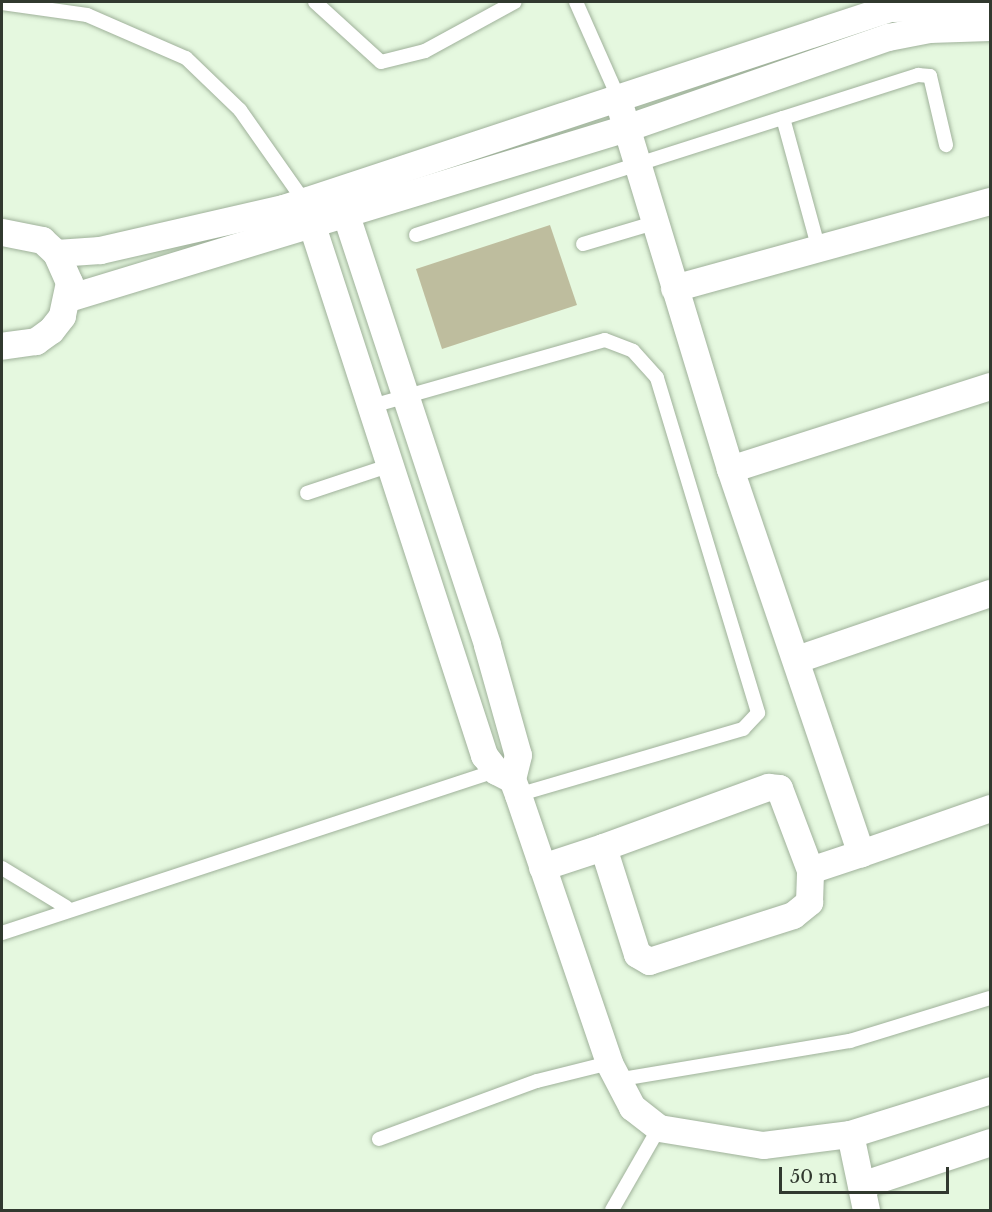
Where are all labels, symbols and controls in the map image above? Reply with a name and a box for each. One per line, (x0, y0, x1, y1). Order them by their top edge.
scale bar (782, 1155, 952, 1193)
text: 50 m (790, 1166, 838, 1188)

